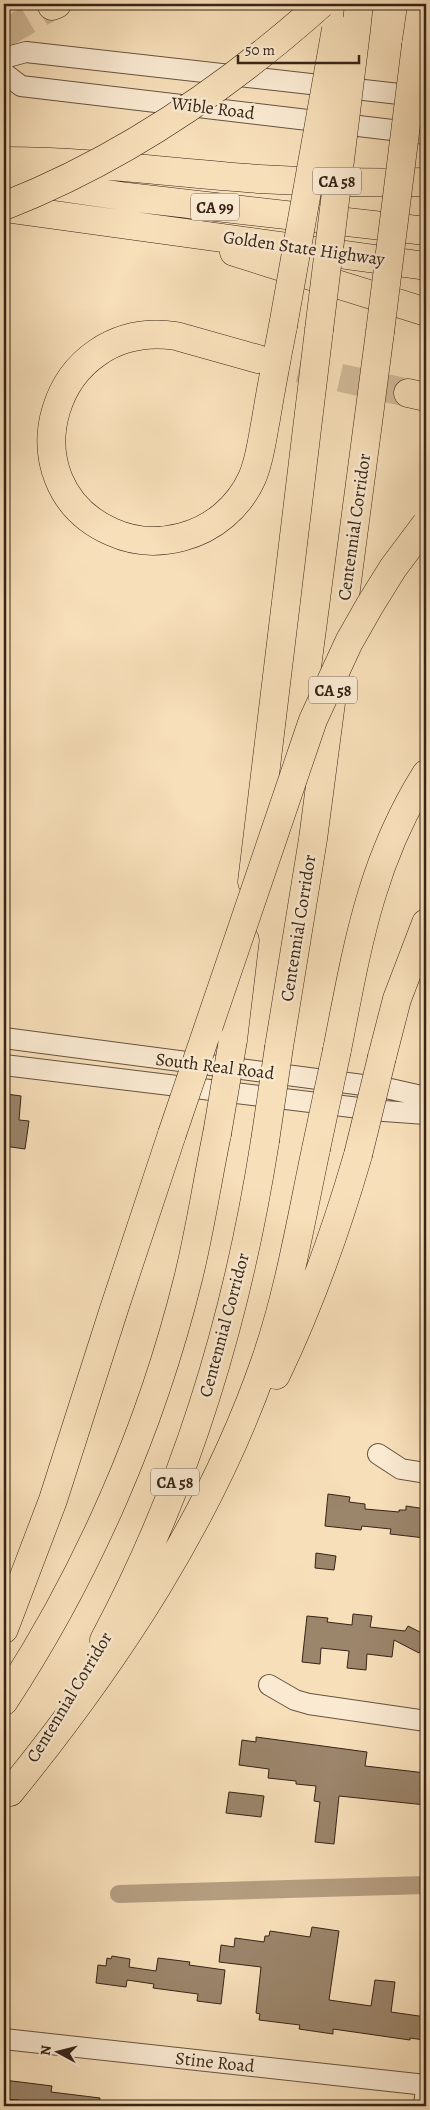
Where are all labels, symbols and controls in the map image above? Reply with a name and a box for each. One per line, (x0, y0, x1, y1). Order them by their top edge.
scale bar (238, 32, 359, 64)
text: 50 m (245, 40, 275, 60)
street label: Wible Road (169, 91, 256, 125)
road number: CA 58 (313, 168, 361, 195)
road number: CA 99 (191, 193, 239, 220)
street label: Golden State Highway (222, 225, 387, 271)
street label: Centennial Corridor (332, 452, 376, 602)
road number: CA 58 (309, 676, 357, 704)
street label: Centennial Corridor (275, 853, 321, 1003)
street label: South Real Road (154, 1047, 276, 1085)
street label: Centennial Corridor (193, 1250, 255, 1400)
road number: CA 58 (151, 1468, 199, 1495)
street label: Centennial Corridor (21, 1627, 118, 1767)
north arrow (32, 2028, 82, 2078)
text: N (36, 2044, 56, 2057)
street label: Stine Road (174, 2046, 256, 2078)

